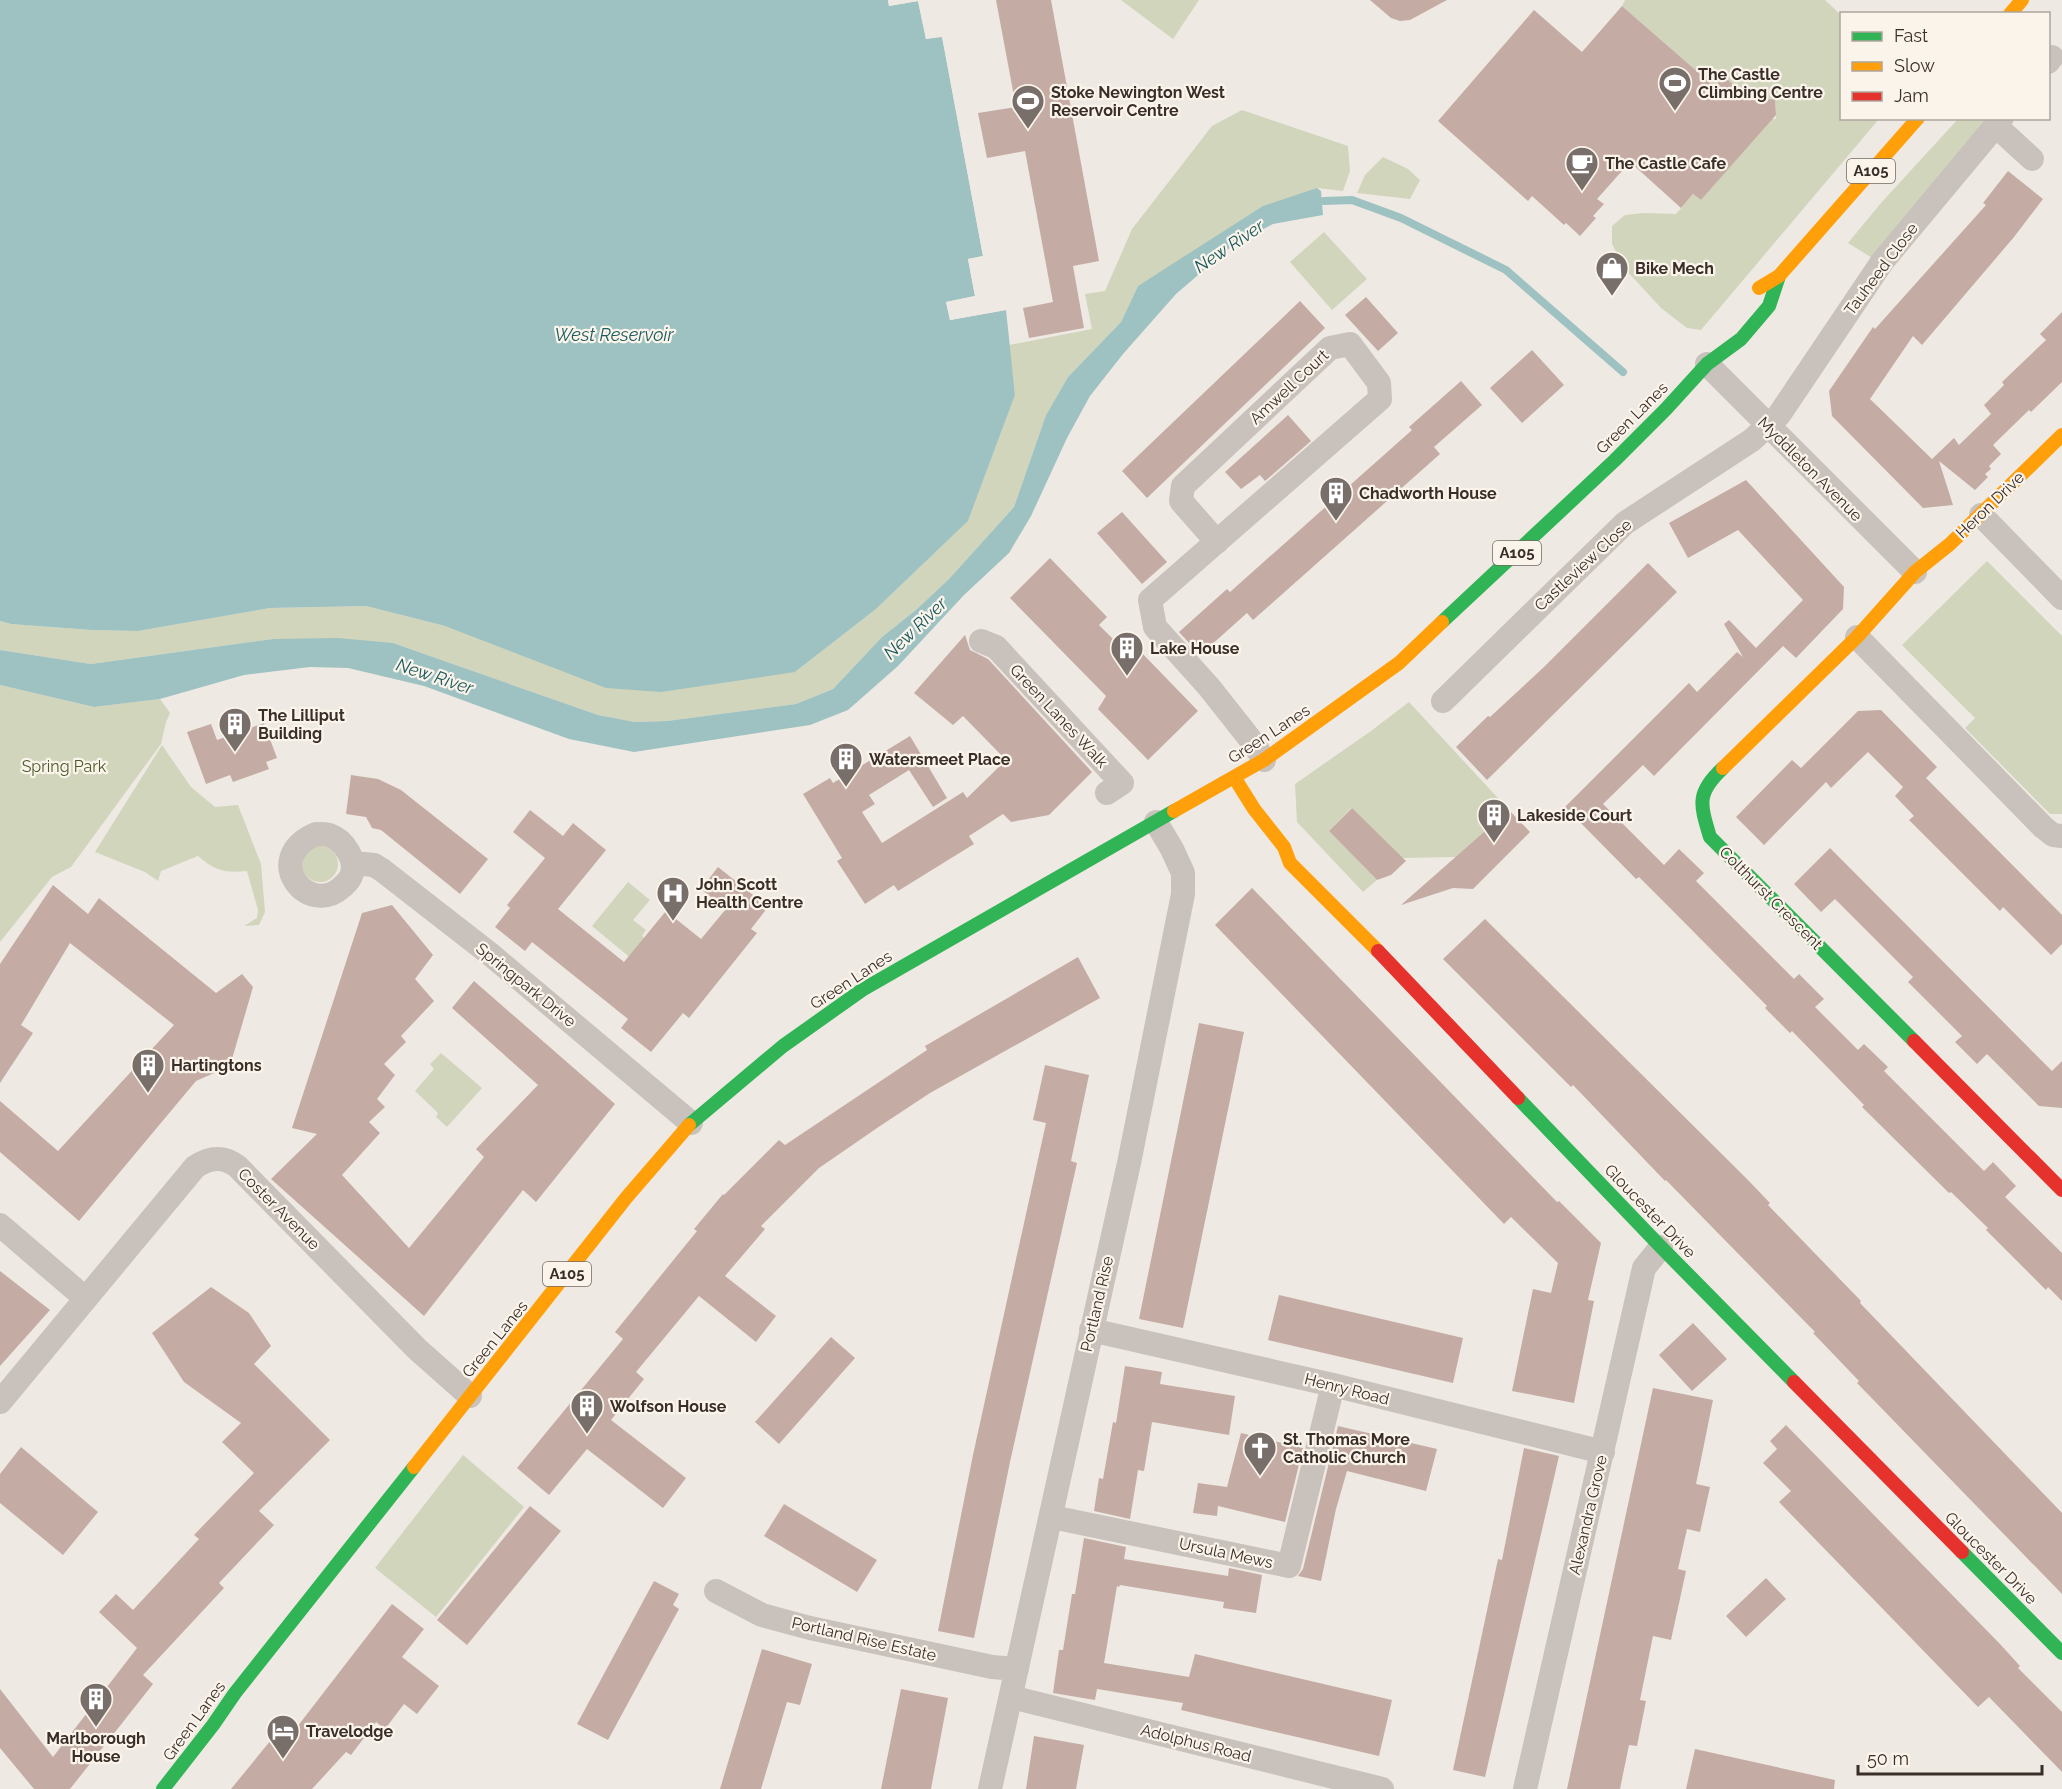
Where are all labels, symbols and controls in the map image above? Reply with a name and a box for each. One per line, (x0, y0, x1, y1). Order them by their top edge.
legend (1840, 12, 2050, 120)
text: Fast (1894, 25, 1928, 46)
text: Slow (1894, 55, 1935, 76)
sports icon: The Castle Climbing Centre (1657, 65, 1693, 112)
place label: The Castle Climbing Centre (1698, 65, 1823, 102)
sports icon: Stoke Newington West Reservoir Centre (1010, 83, 1046, 130)
place label: Stoke Newington West Reservoir Centre (1051, 83, 1225, 120)
text: Jam (1894, 85, 1929, 106)
cafe icon: The Castle Cafe (1564, 145, 1600, 192)
place label: The Castle Cafe (1605, 154, 1727, 173)
road number: A105 (1847, 159, 1895, 183)
water label: New River (1190, 215, 1269, 277)
street label: Tauheed Close (1840, 219, 1922, 319)
shop icon: Bike Mech (1594, 250, 1630, 297)
place label: Bike Mech (1635, 259, 1714, 278)
water label: West Reservoir (554, 324, 674, 345)
street label: Amwell Court (1246, 345, 1333, 428)
street label: Green Lanes (1592, 378, 1672, 458)
street label: Myddleton Avenue (1754, 413, 1866, 525)
street label: Heron Drive (1952, 468, 2028, 542)
building icon: Chadworth House (1318, 475, 1354, 522)
place label: Chadworth House (1359, 484, 1497, 503)
street label: Castleview Close (1530, 515, 1636, 615)
road number: A105 (1493, 541, 1541, 565)
water label: New River (879, 592, 952, 663)
building icon: Lake House (1109, 630, 1145, 677)
place label: Lake House (1150, 639, 1240, 658)
water label: New River (394, 654, 477, 699)
street label: Green Lanes Walk (1006, 660, 1112, 772)
street label: Green Lanes (1225, 700, 1314, 767)
building icon: The Lilliput Building (217, 706, 253, 753)
place label: The Lilliput Building (258, 706, 345, 743)
building icon: Watersmeet Place (828, 741, 864, 788)
place label: Watersmeet Place (869, 750, 1011, 769)
park label: Spring Park (22, 757, 107, 776)
building icon: Lakeside Court (1476, 797, 1512, 844)
place label: Lakeside Court (1517, 806, 1632, 825)
street label: Colthurst Crescent (1715, 842, 1827, 954)
hospital icon: John Scott Health Centre (655, 875, 691, 922)
place label: John Scott Health Centre (696, 875, 804, 912)
street label: Springpark Drive (472, 939, 580, 1031)
street label: Green Lanes (807, 946, 896, 1013)
building icon: Hartingtons (130, 1047, 166, 1094)
place label: Hartingtons (171, 1056, 262, 1075)
street label: Gloucester Drive (1601, 1160, 1699, 1262)
street label: Coster Avenue (234, 1164, 324, 1254)
street label: Portland Rise (1077, 1254, 1117, 1354)
road number: A105 (543, 1262, 591, 1286)
street label: Green Lanes (458, 1296, 532, 1381)
street label: Henry Road (1303, 1369, 1391, 1409)
building icon: Wolfson House (569, 1388, 605, 1435)
place label: Wolfson House (610, 1397, 727, 1416)
church icon: St. Thomas More Catholic Church (1242, 1430, 1278, 1477)
place label: St. Thomas More Catholic Church (1283, 1430, 1410, 1467)
street label: Alexandra Grove (1565, 1453, 1611, 1577)
street label: Gloucester Drive (1941, 1508, 2041, 1608)
street label: Ursula Mews (1177, 1534, 1275, 1572)
street label: Portland Rise Estate (790, 1613, 938, 1665)
street label: Green Lanes (159, 1677, 229, 1764)
building icon: Marlborough House (78, 1681, 114, 1728)
hotel icon: Travelodge (265, 1713, 301, 1760)
street label: Adolphus Road (1139, 1720, 1253, 1766)
place label: Travelodge (306, 1722, 393, 1741)
place label: Marlborough House (46, 1729, 146, 1766)
scale bar (1858, 1738, 2042, 1776)
text: 50 m (1867, 1748, 1909, 1769)

